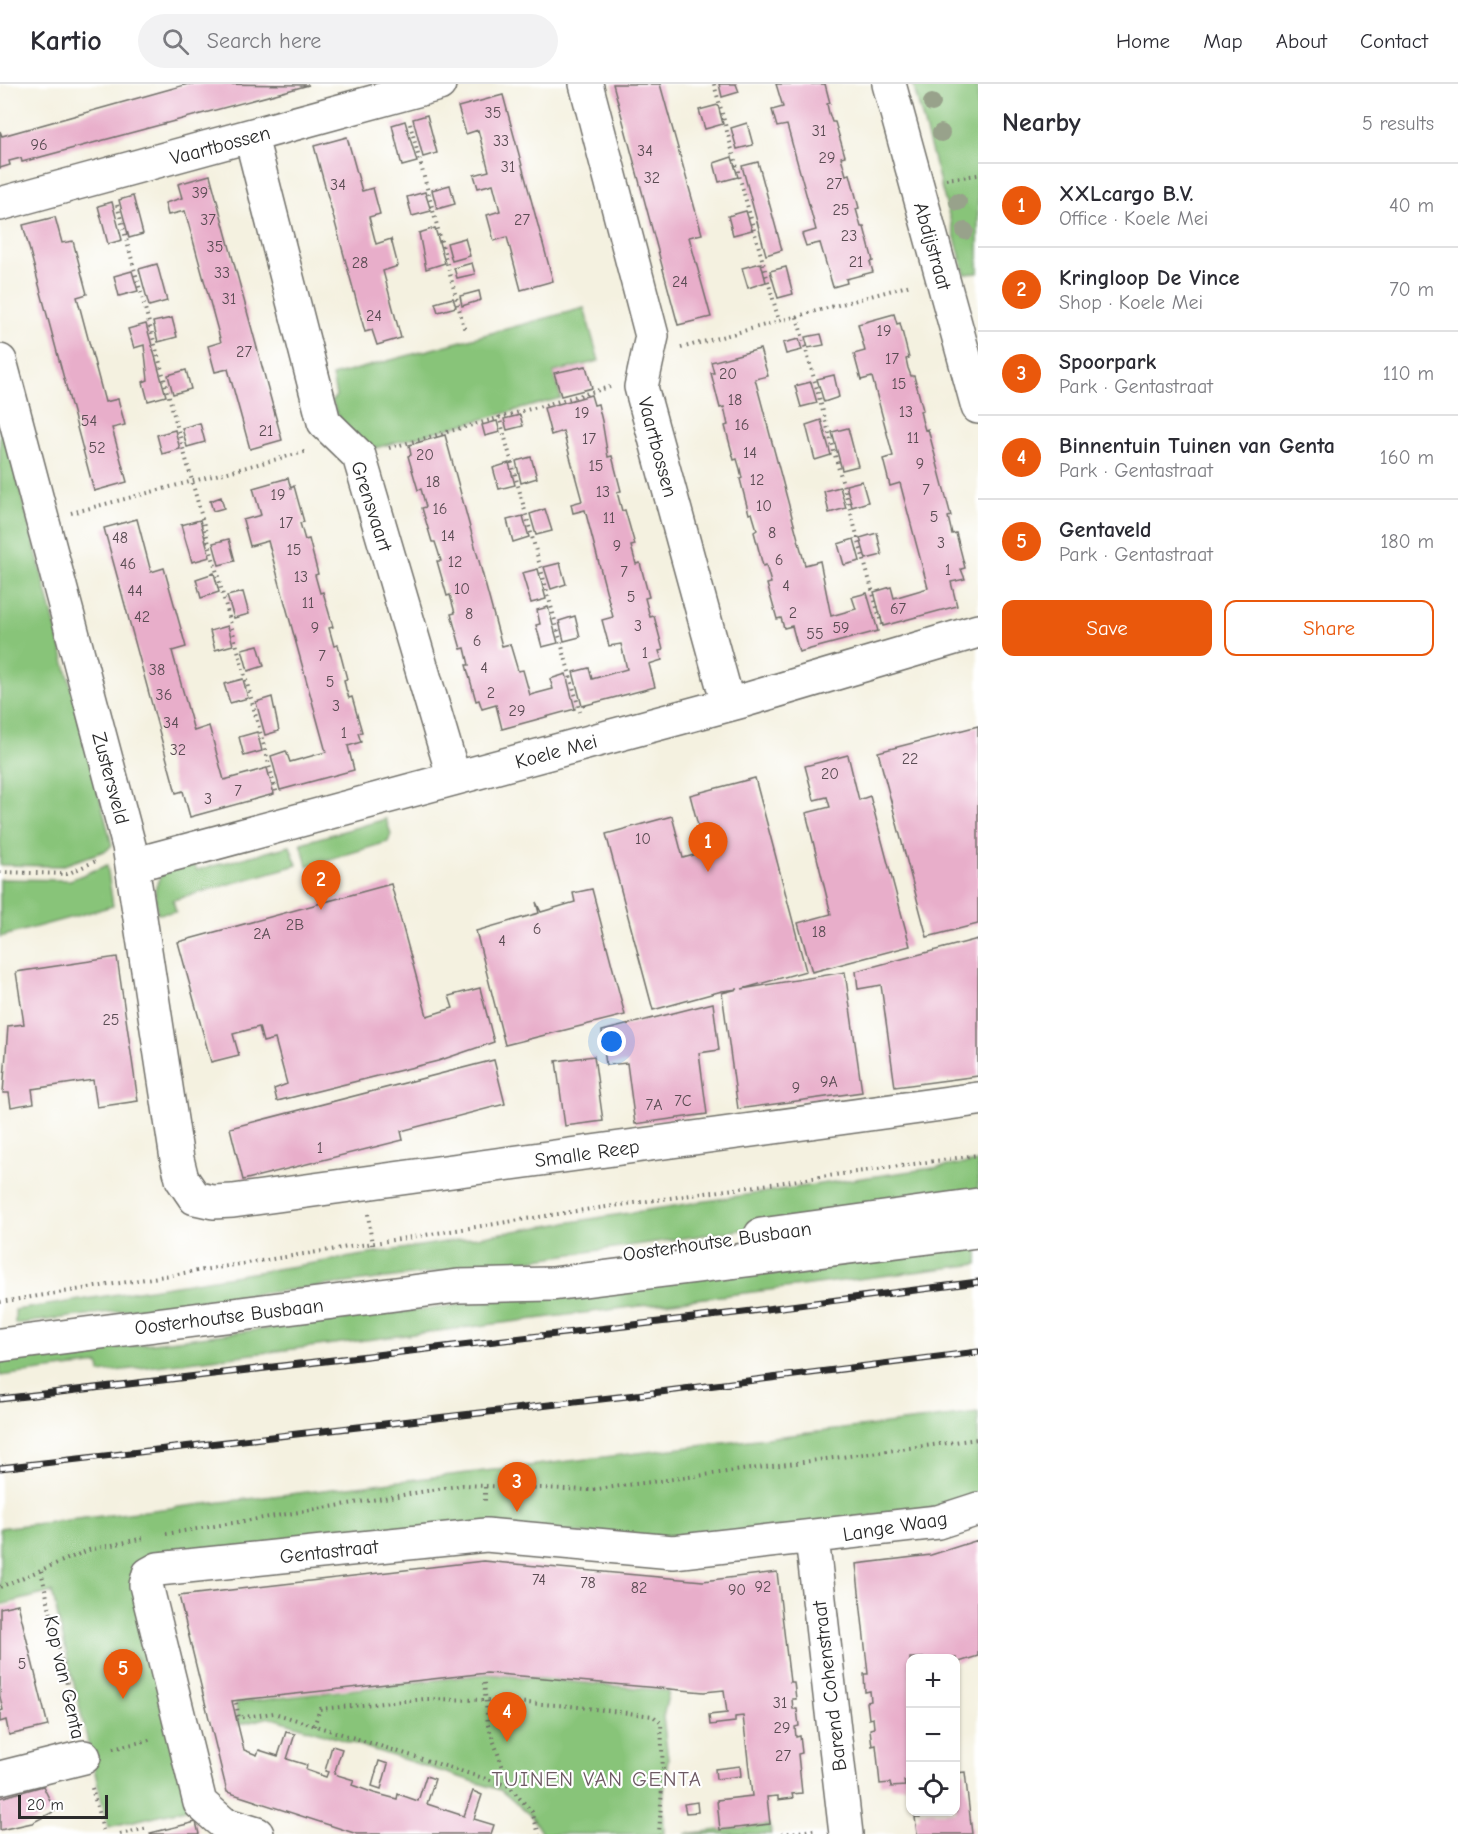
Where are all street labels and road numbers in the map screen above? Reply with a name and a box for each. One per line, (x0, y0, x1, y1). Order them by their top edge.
street label: Vaartbossen (168, 121, 273, 170)
street label: Abdijstraat (909, 200, 956, 294)
street label: Vaartbossen (633, 395, 682, 500)
street label: Grensvaart (346, 458, 397, 555)
street label: Zustersveld (87, 729, 134, 827)
street label: Koele Mei (512, 729, 600, 773)
street label: Smalle Reep (533, 1135, 641, 1172)
street label: Oosterhoutse Busbaan (621, 1217, 813, 1266)
street label: Oosterhoutse Busbaan (133, 1293, 325, 1340)
street label: Lange Waag (841, 1507, 949, 1546)
street label: Gentastraat (279, 1535, 381, 1568)
street label: Barend Cohenstraat (807, 1598, 851, 1772)
street label: Kop van Genta (39, 1613, 90, 1741)

